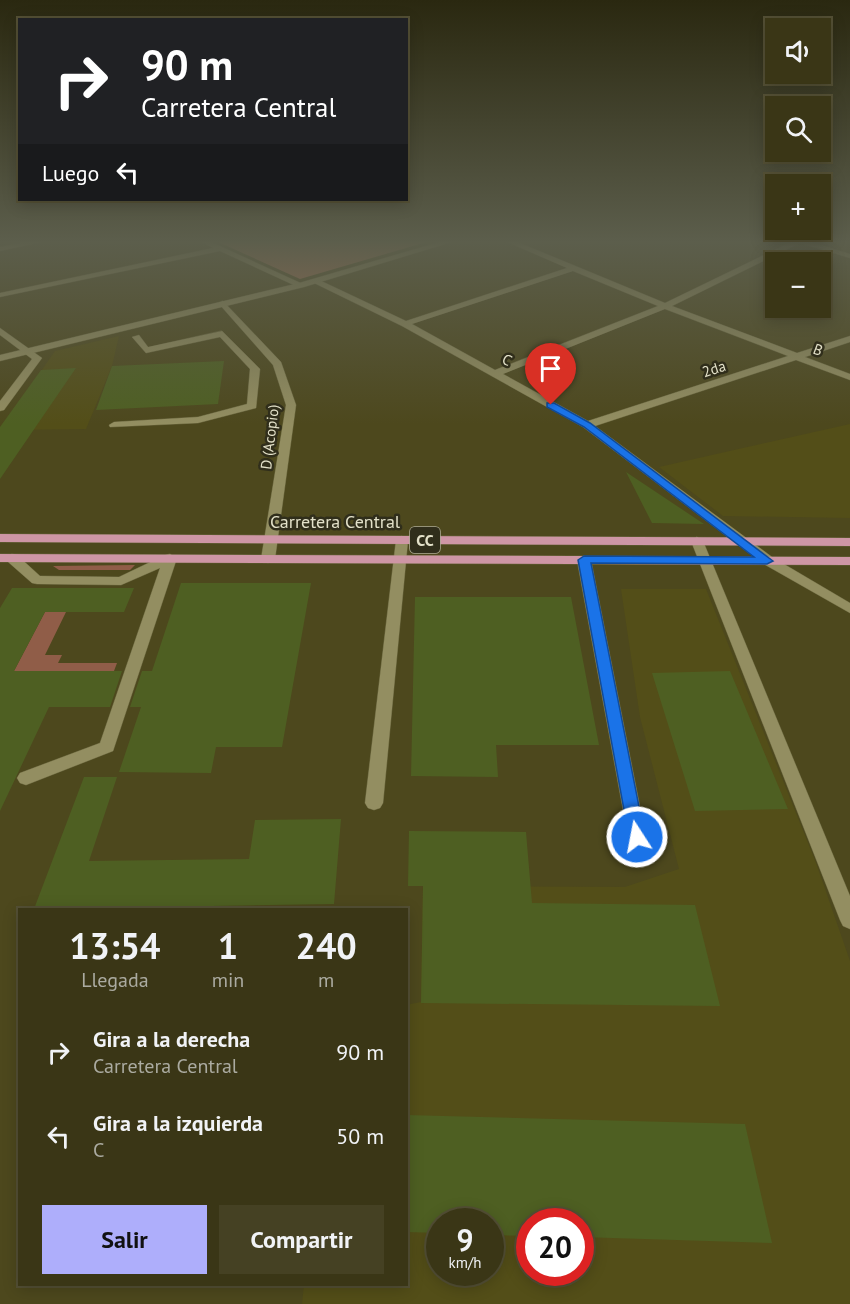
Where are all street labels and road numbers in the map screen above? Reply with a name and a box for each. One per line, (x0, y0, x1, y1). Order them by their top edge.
street label: B (811, 339, 826, 360)
street label: C (499, 349, 516, 370)
street label: 2da (700, 356, 728, 381)
street label: D (Acopio) (256, 403, 283, 471)
street label: Carretera Central (270, 510, 401, 533)
road number: CC (410, 527, 440, 553)

